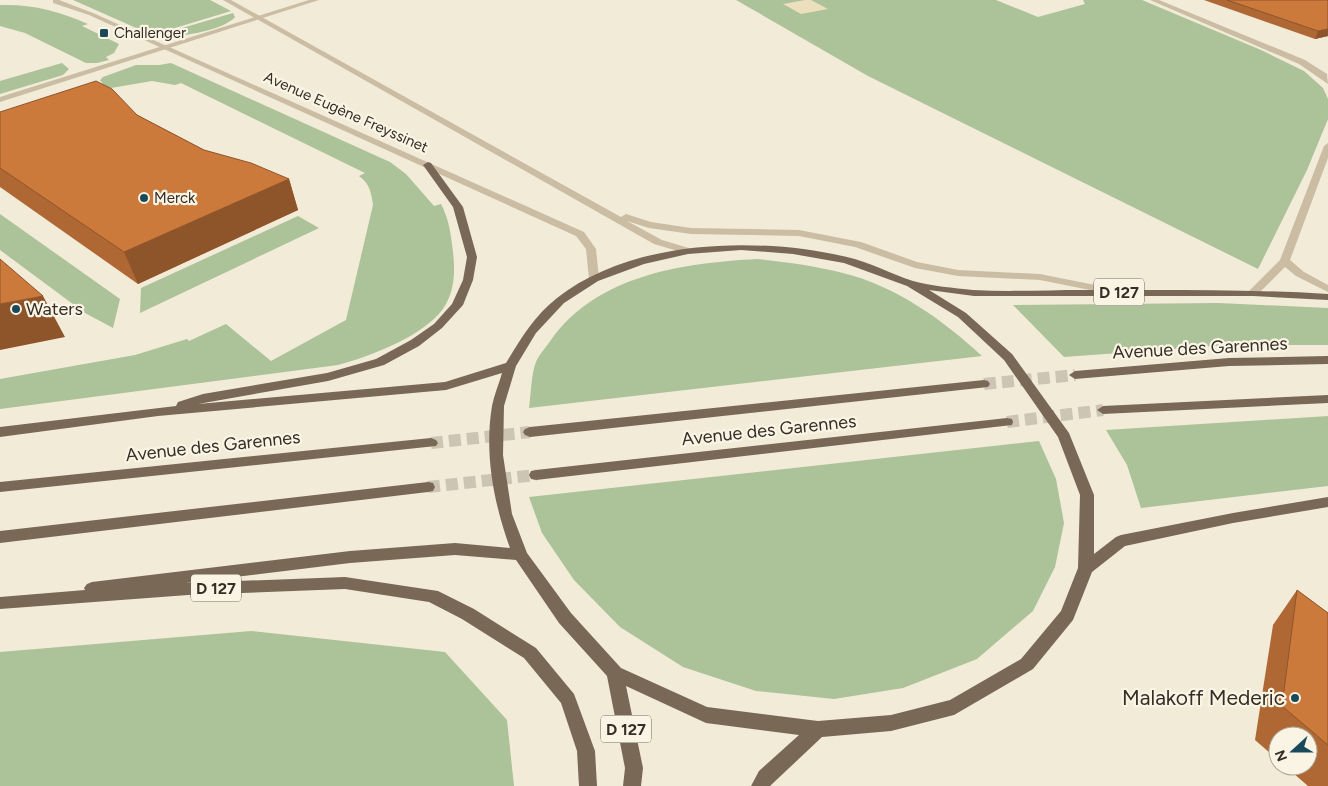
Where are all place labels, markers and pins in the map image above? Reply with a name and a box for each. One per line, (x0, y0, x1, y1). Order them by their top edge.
place label: Challenger (114, 24, 186, 42)
marker: Challenger (98, 27, 110, 39)
place label: Merck (154, 189, 196, 207)
marker: Merck (138, 192, 150, 204)
place label: Waters (26, 298, 83, 320)
marker: Waters (10, 303, 22, 315)
place label: Malakoff Mederic (1122, 685, 1285, 710)
marker: Malakoff Mederic (1289, 692, 1301, 704)

